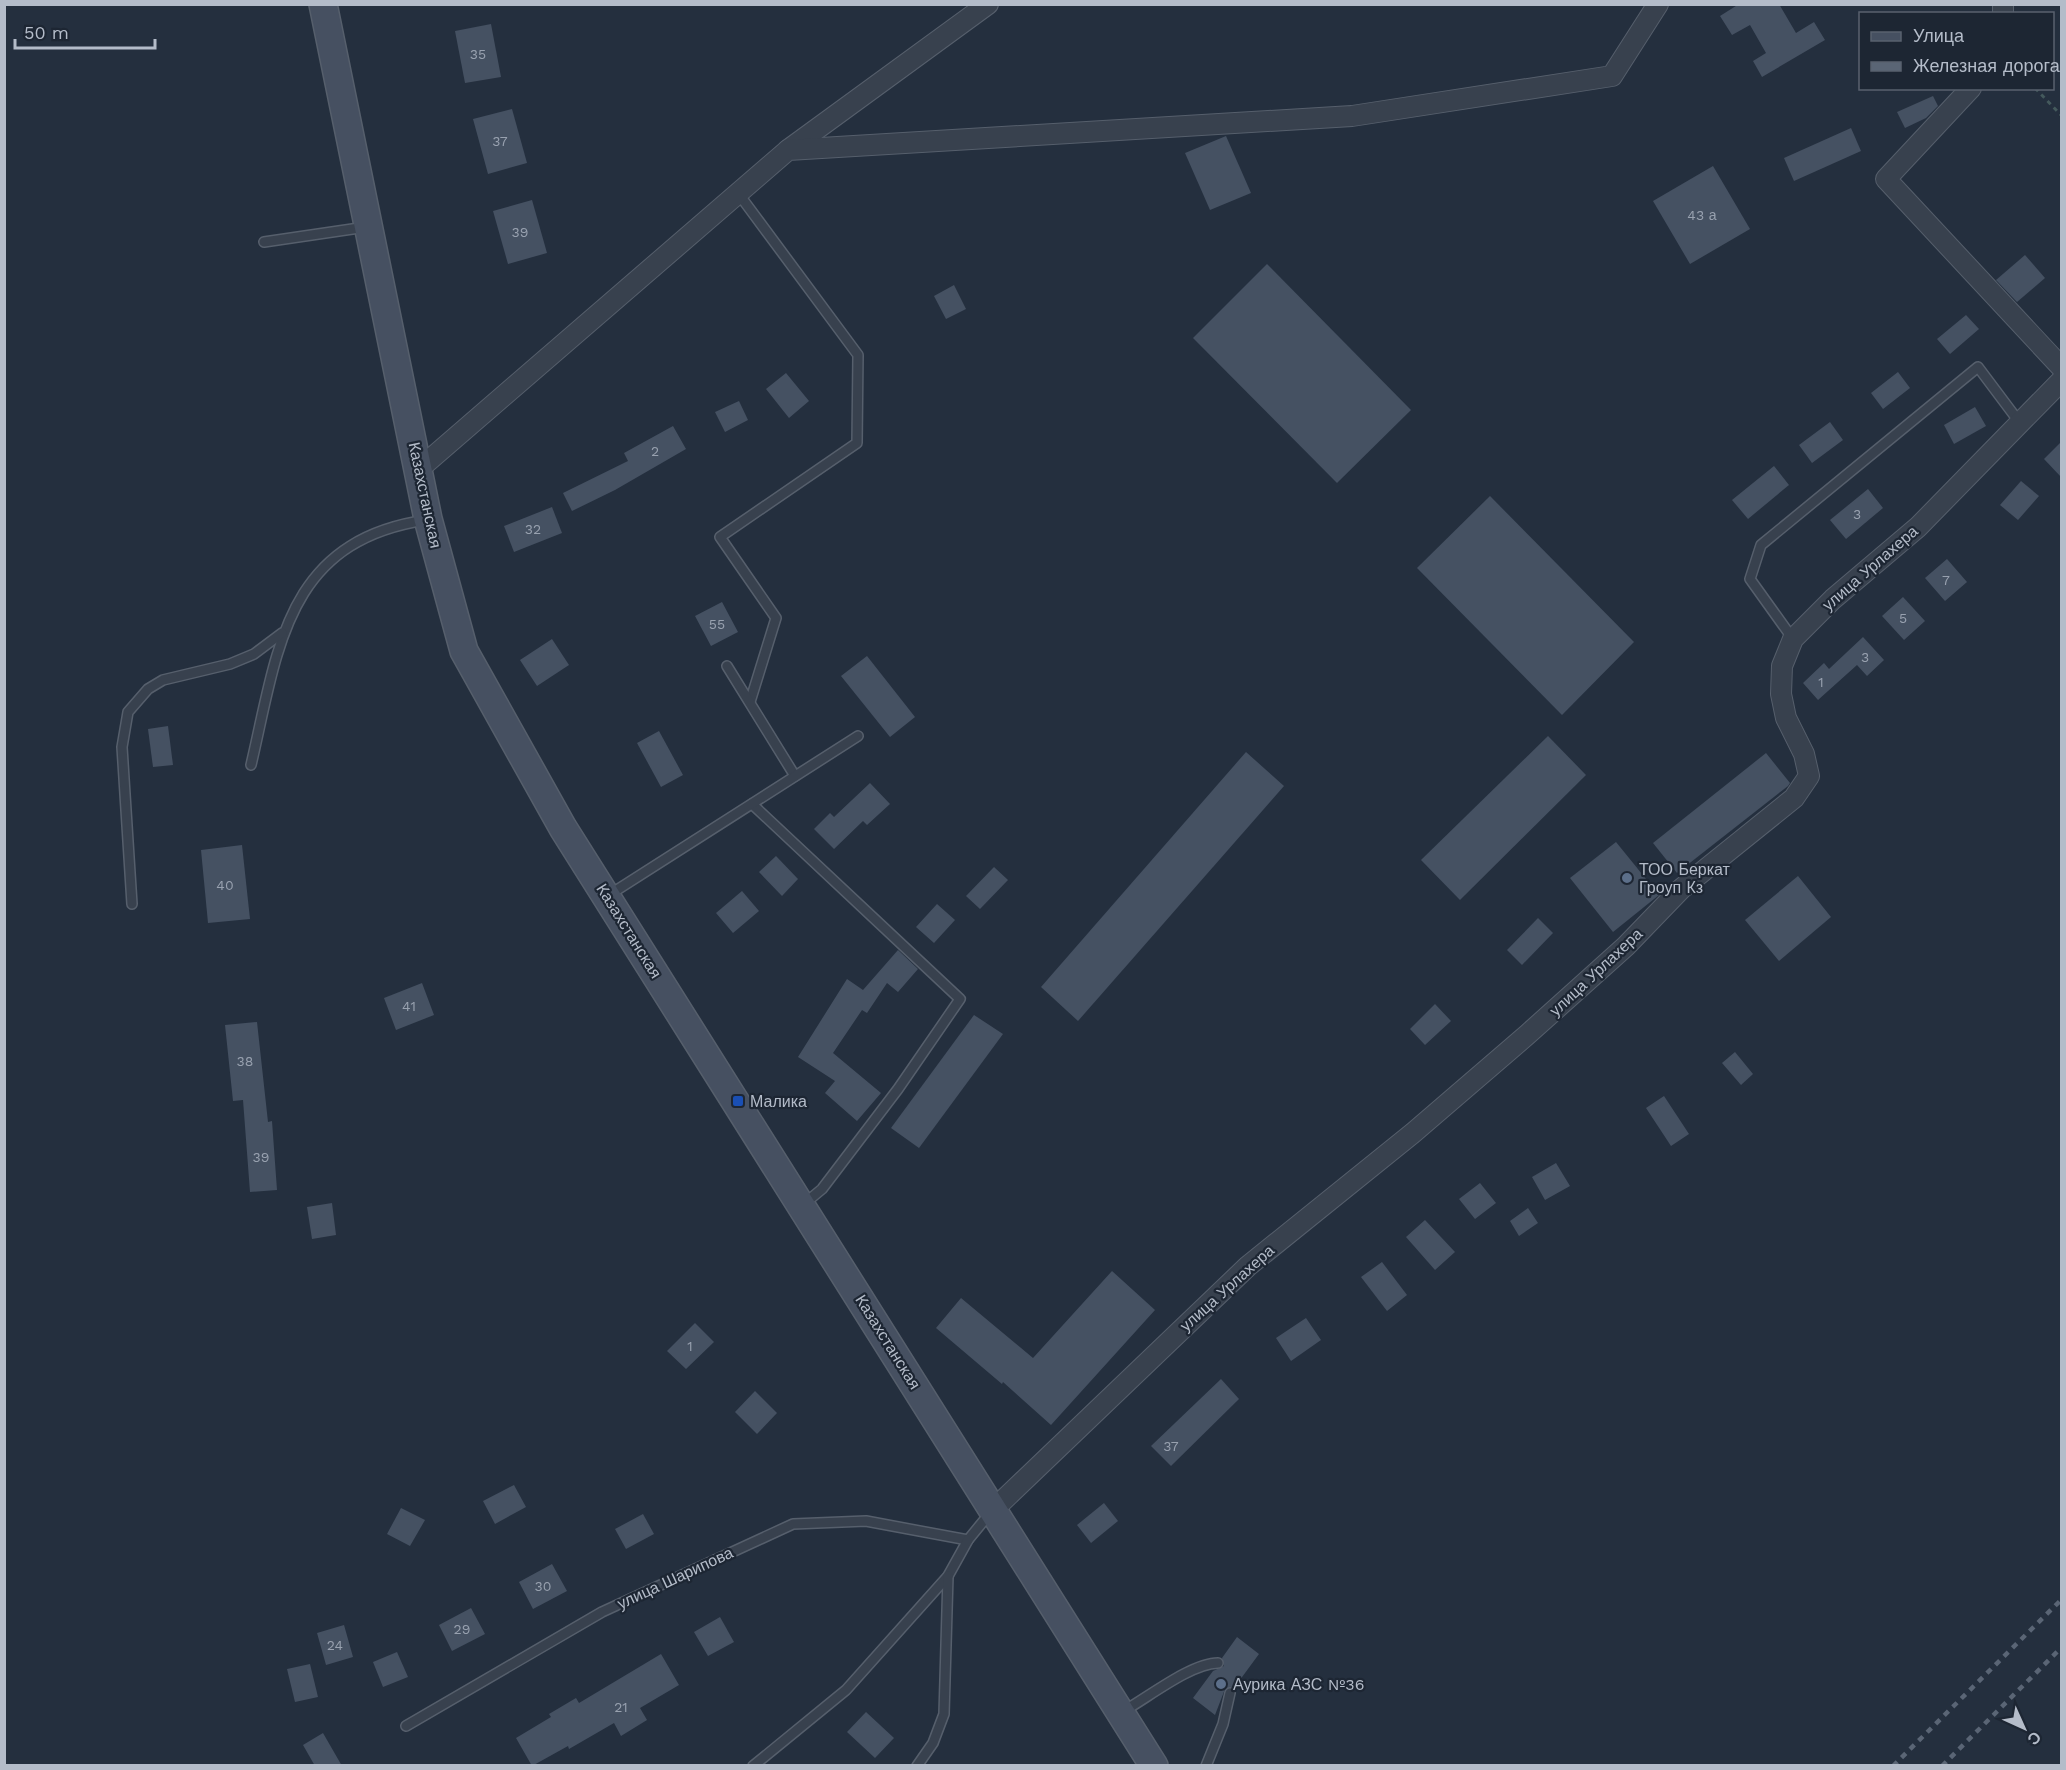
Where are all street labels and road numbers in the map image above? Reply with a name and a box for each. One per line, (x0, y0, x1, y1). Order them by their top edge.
street label: Казахстанская (404, 440, 446, 550)
street label: улица Урлахера (1818, 521, 1922, 615)
street label: Казахстанская (592, 880, 666, 982)
street label: улица Урлахера (1546, 924, 1646, 1020)
street label: улица Урлахера (1176, 1241, 1278, 1335)
street label: Казахстанская (851, 1291, 925, 1393)
street label: улица Шарипова (614, 1543, 736, 1613)

